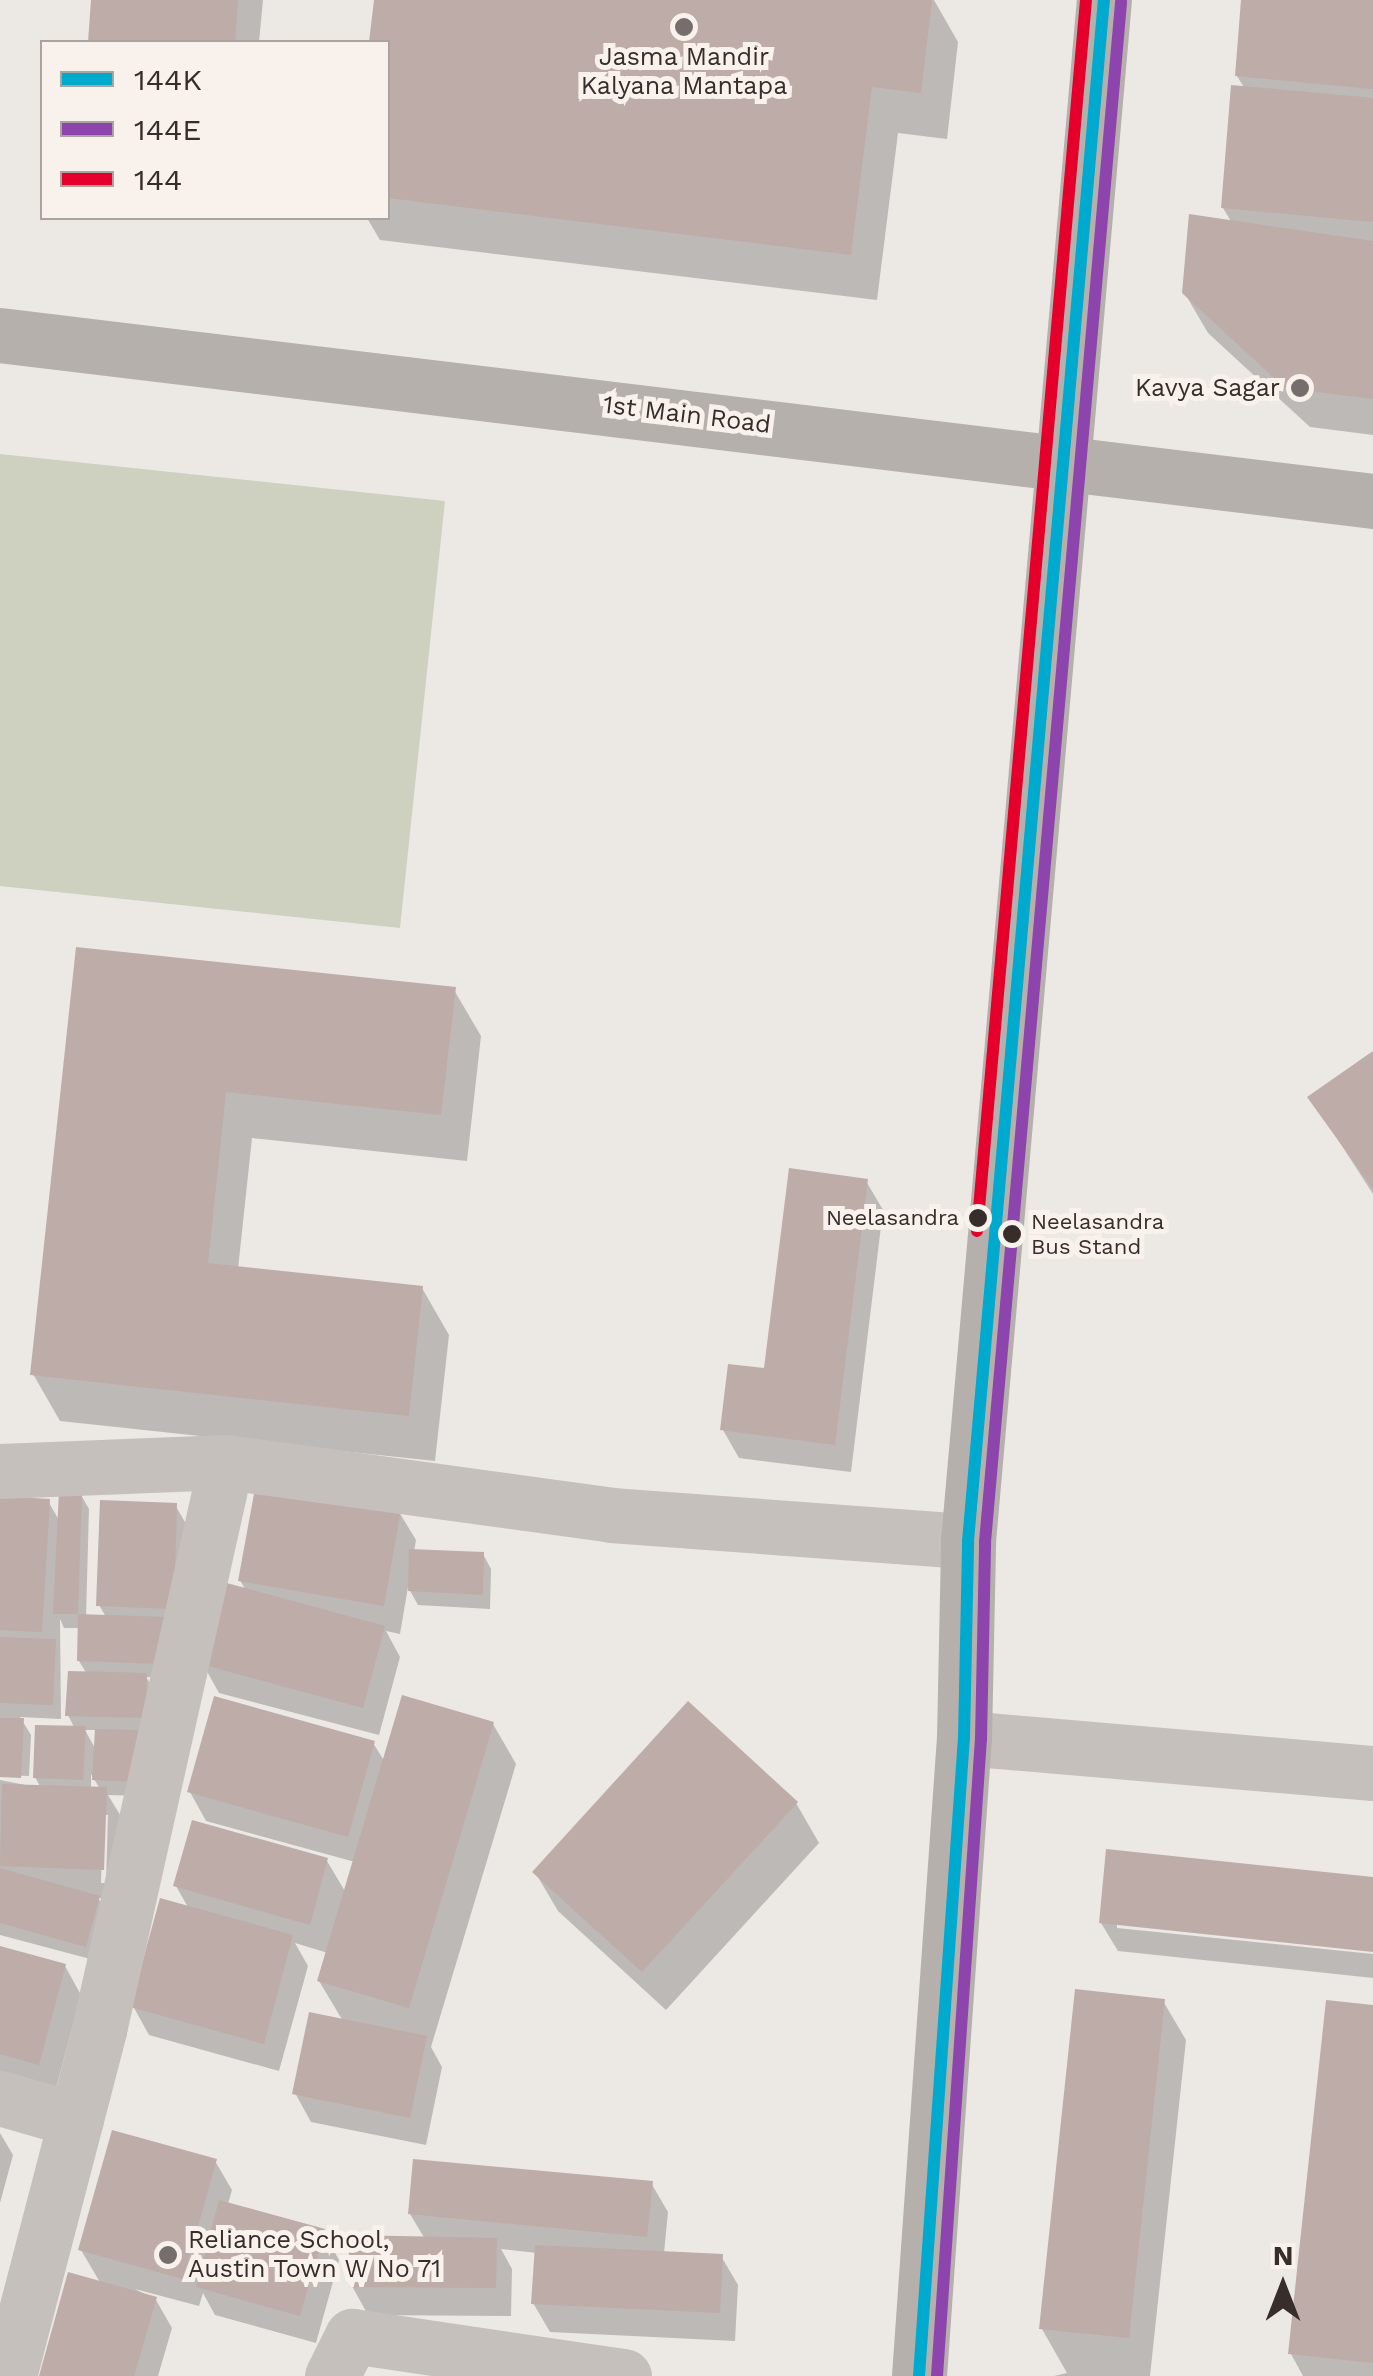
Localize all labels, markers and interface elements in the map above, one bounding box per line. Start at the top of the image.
marker: Jasma Mandir Kalyana Mantapa [673,16,695,38]
legend [40,40,390,220]
place label: Jasma Mandir Kalyana Mantapa [580,43,788,102]
text: 144K [134,62,202,97]
text: 144E [134,112,202,147]
text: 144 [134,162,182,197]
place label: Kavya Sagar [1134,373,1280,403]
marker: Kavya Sagar [1289,377,1311,399]
street label: 1st Main Road [601,390,773,440]
place label: Neelasandra [826,1205,959,1231]
marker: Neelasandra [968,1208,988,1228]
place label: Neelasandra Bus Stand [1031,1208,1164,1260]
marker: Neelasandra Bus Stand [1002,1224,1022,1244]
place label: Reliance School, Austin Town W No 71 [188,2226,444,2285]
north arrow [1233,2236,1333,2336]
text: N [1273,2239,1293,2272]
marker: Reliance School, Austin Town W No 71 [157,2244,179,2266]

